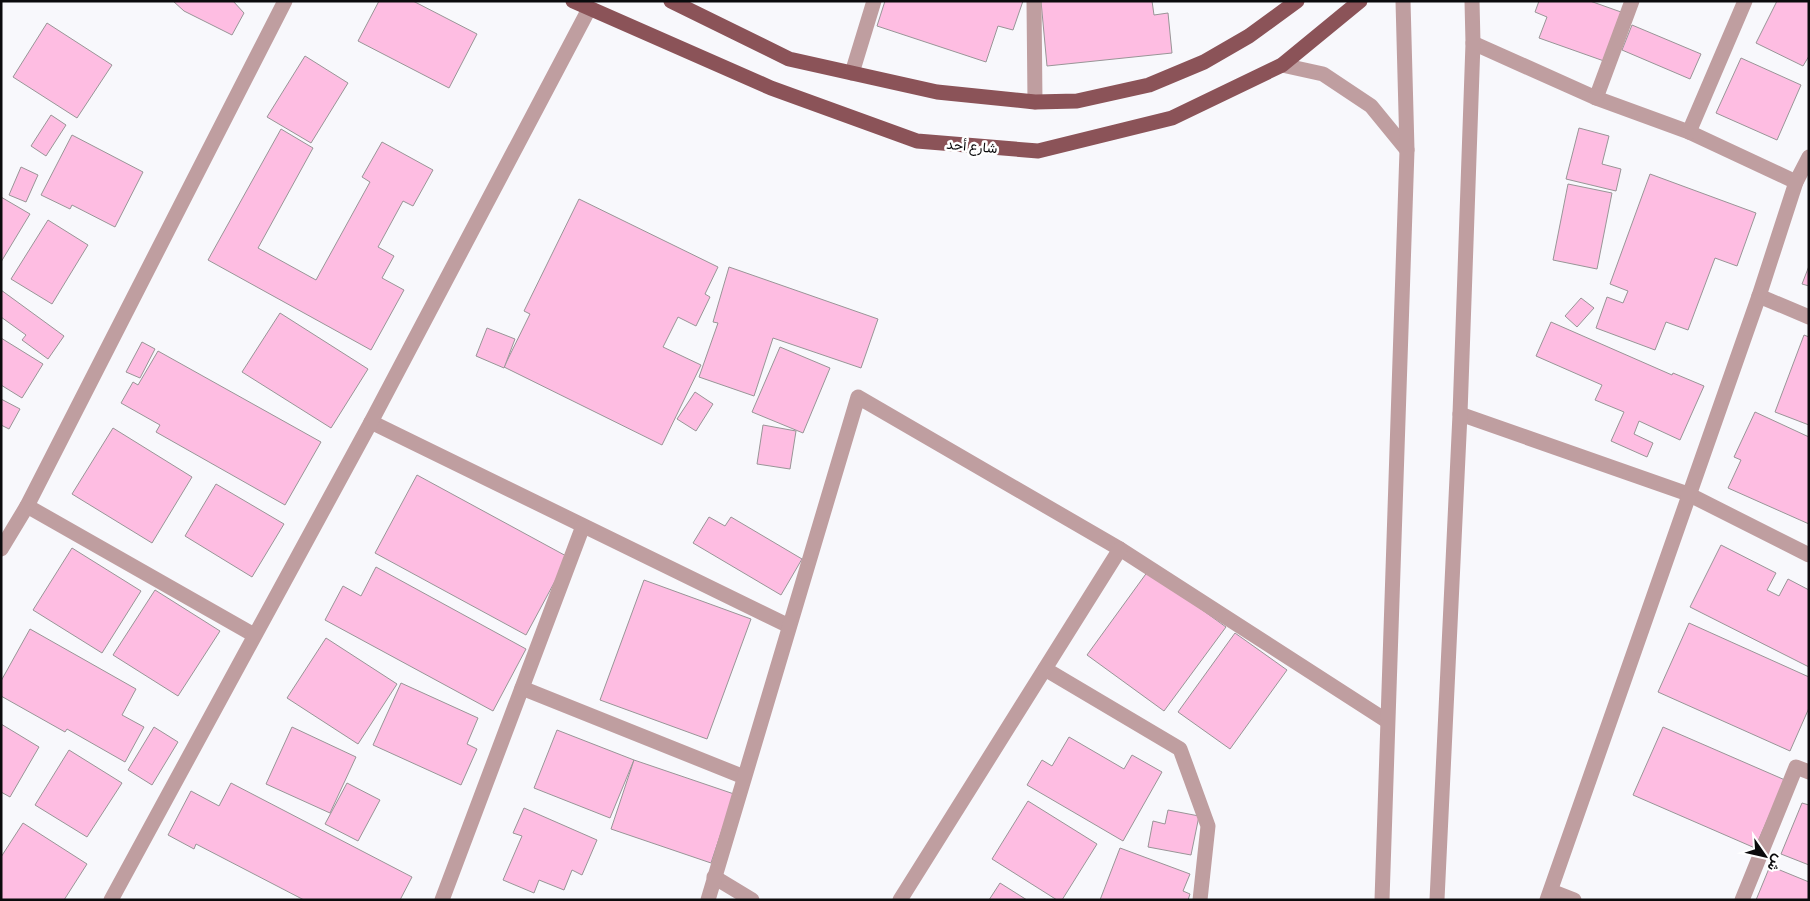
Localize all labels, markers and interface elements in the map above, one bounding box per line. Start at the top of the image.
street label: شارع أحد [946,133,998,159]
north arrow [1740,831,1790,881]
text: ش [1764,851,1790,877]

